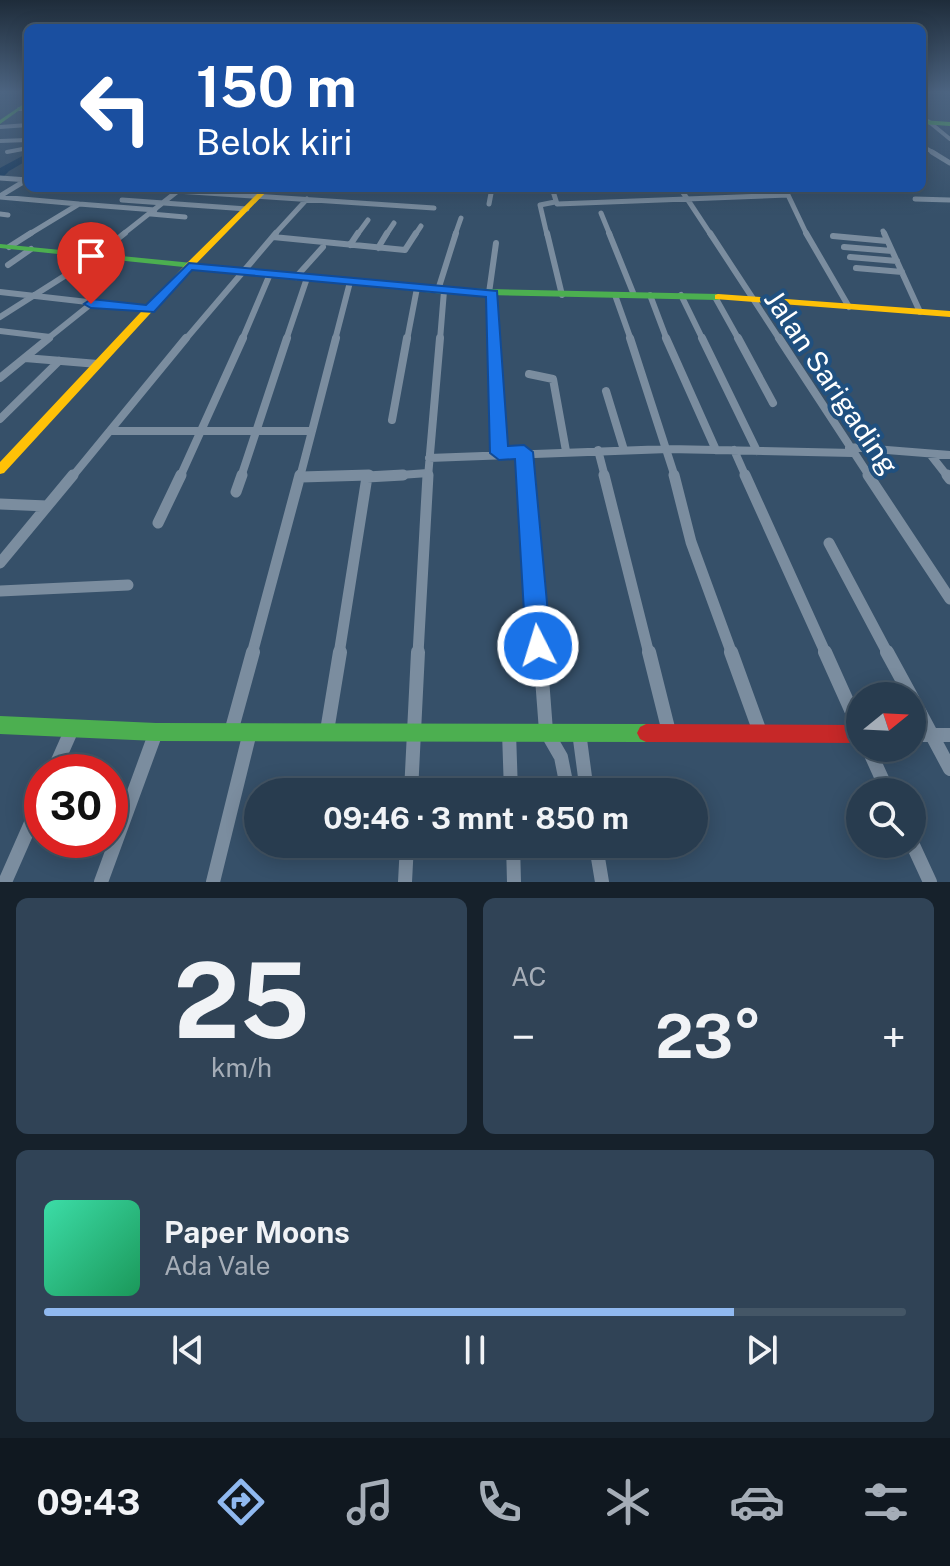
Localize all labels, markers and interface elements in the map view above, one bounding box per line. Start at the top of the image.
text: 150 m [196,54,357,120]
icon: left [64,56,168,160]
text: Belok kiri [196,121,352,163]
pin [57,222,125,304]
icon: arrive [69,234,113,278]
street label: Jalan Sarigading [758,284,906,480]
position arrow [496,604,580,688]
north arrow [846,682,926,762]
map controls [846,682,926,858]
speed limit sign: 30 [24,754,128,858]
button: search [846,778,926,858]
text: 09:46 · 3 mnt · 850 m [323,800,629,836]
text: 25 [173,939,310,1061]
text: AC [511,961,546,992]
text: 23° [655,1001,762,1072]
text: − [511,1011,535,1063]
text: + [882,1011,906,1063]
text: km/h [211,1052,272,1083]
text: Paper Moons [164,1214,350,1250]
text: Ada Vale [164,1250,270,1281]
icon: previous [166,1328,210,1372]
icon: pause [453,1328,497,1372]
icon: next [740,1328,784,1372]
icon: directions [213,1474,269,1530]
icon: music [342,1474,398,1530]
icon: phone [471,1474,527,1530]
icon: climate [600,1474,656,1530]
icon: car [729,1474,785,1530]
icon: filters [858,1474,914,1530]
text: 09:43 [36,1481,140,1523]

